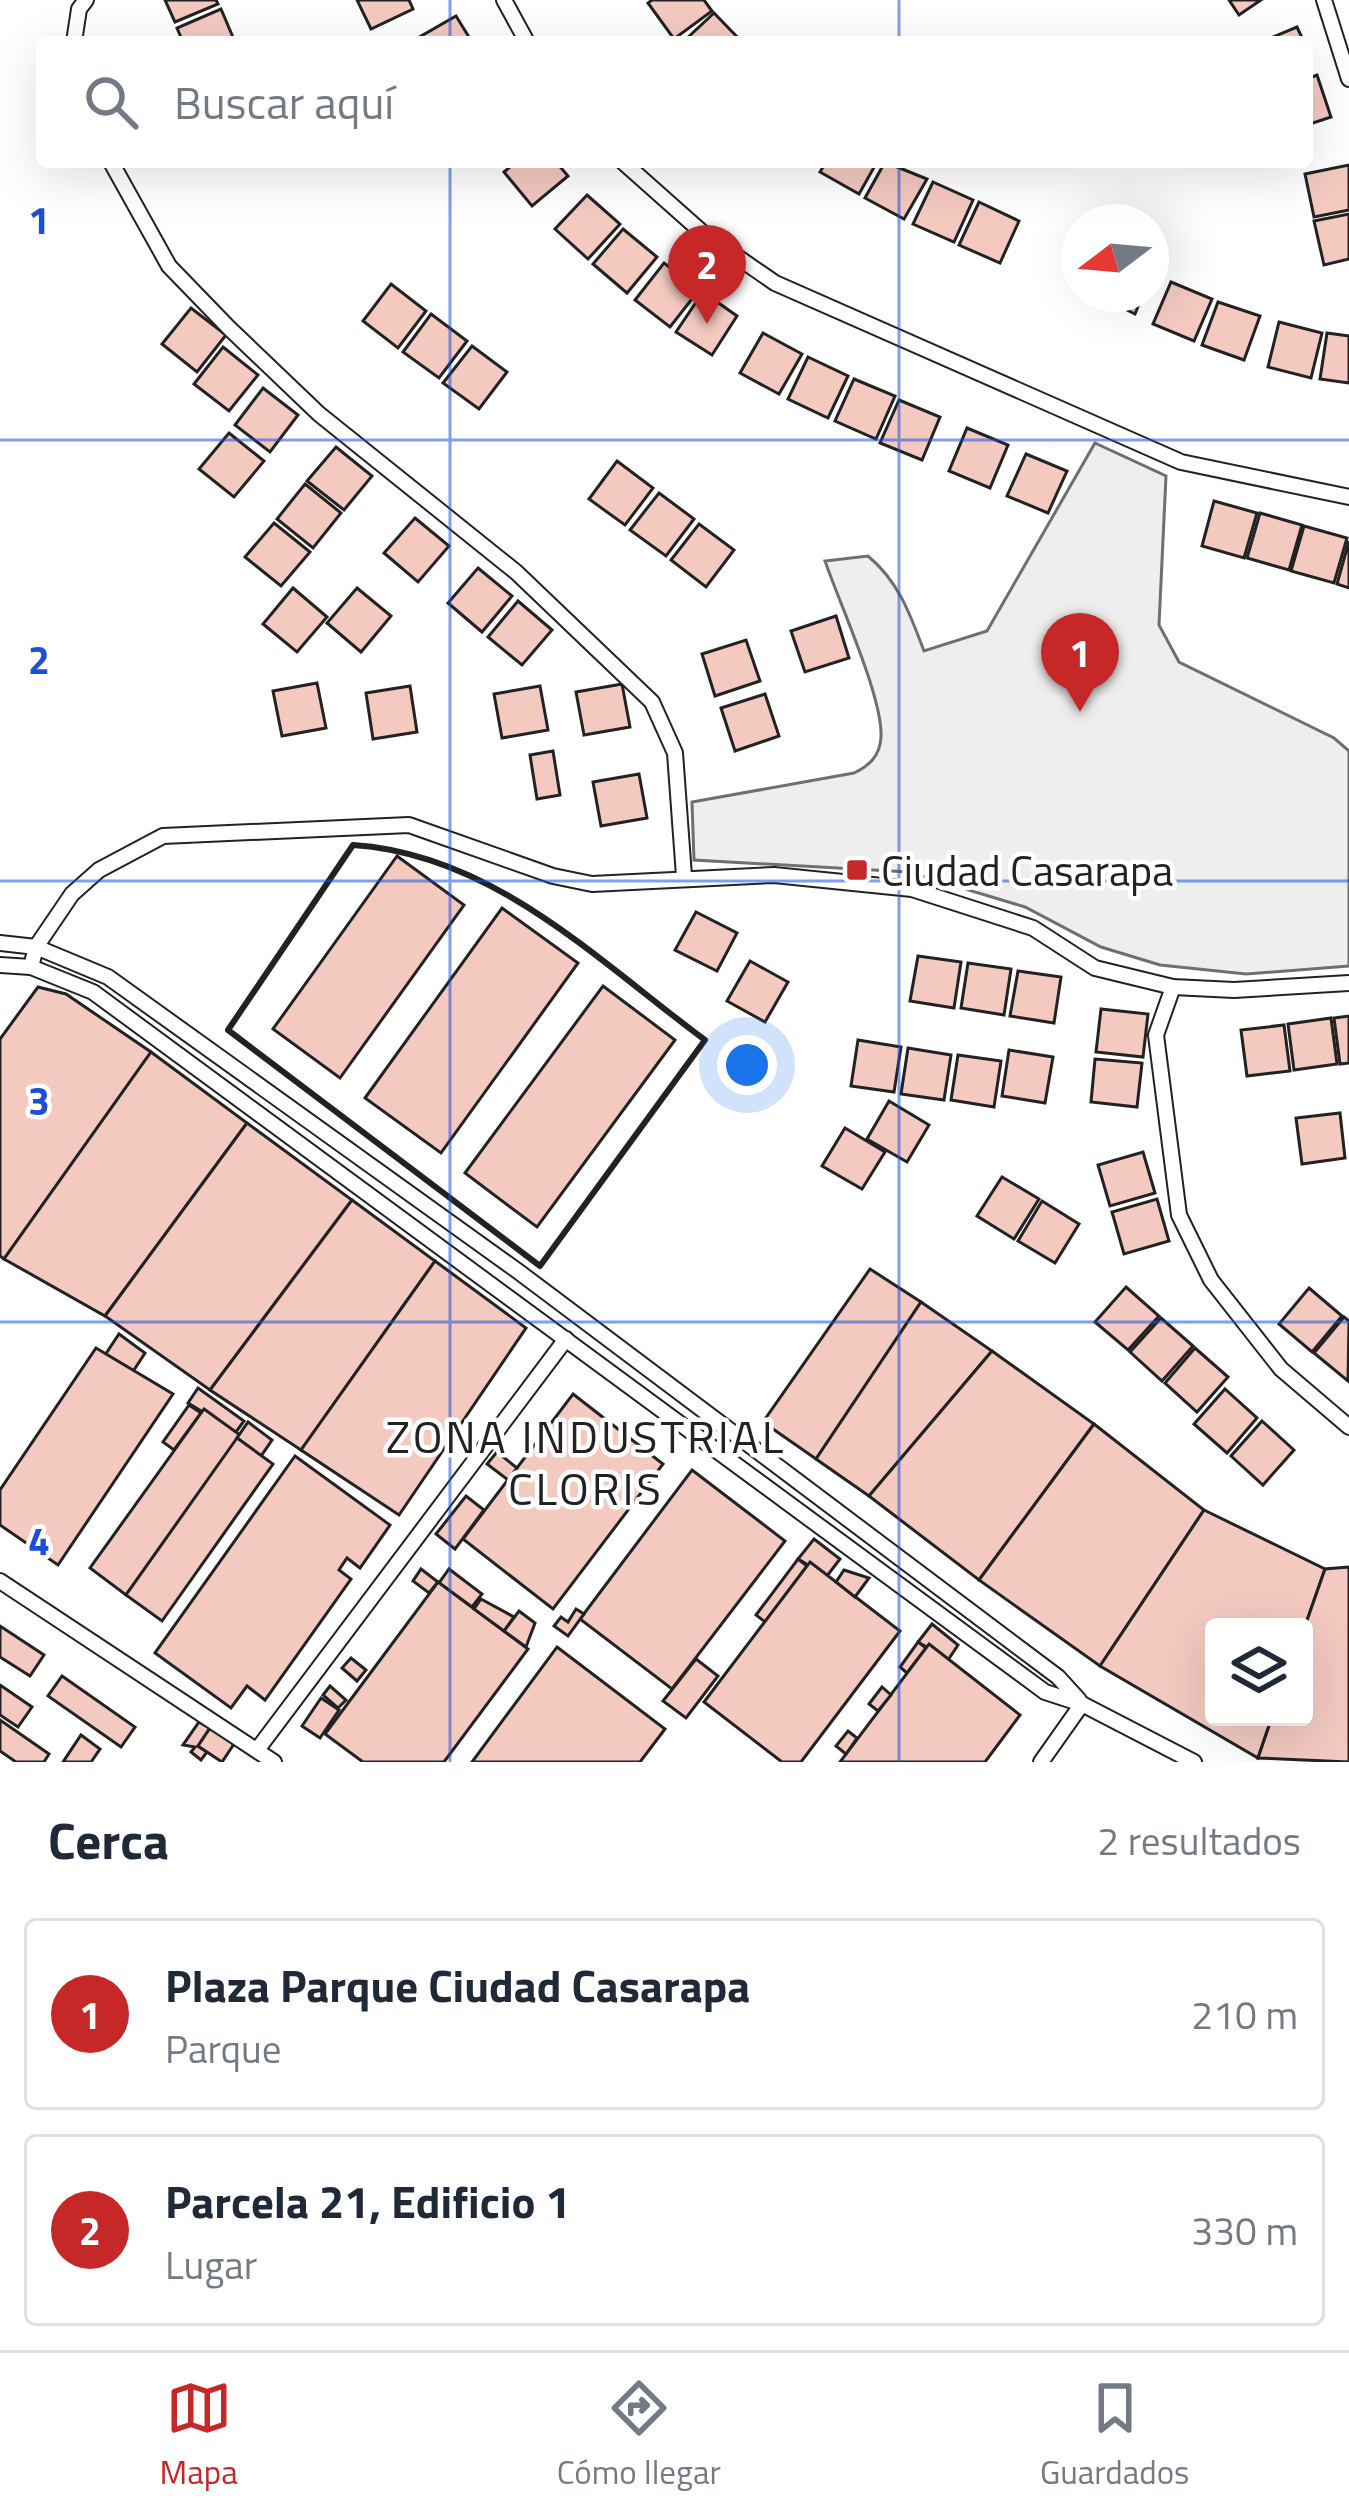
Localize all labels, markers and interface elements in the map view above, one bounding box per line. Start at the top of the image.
search box [36,36,1313,168]
text: Buscar aquí [174,68,394,136]
icon: search [78,69,144,135]
text: 1 [28,190,50,249]
north arrow [1061,204,1169,312]
pin: 2 [668,225,746,324]
pin: 1 [1041,613,1119,712]
text: 2 [28,630,50,689]
place label: Ciudad Casarapa [881,838,1173,902]
marker: Ciudad Casarapa [844,857,870,883]
your location [717,1035,777,1095]
text: 3 [28,1071,50,1130]
district label: ZONA INDUSTRIAL CLORIS [386,1402,786,1522]
text: 4 [28,1511,50,1570]
map controls [1205,1618,1313,1726]
button: layers [1205,1618,1313,1726]
text: Cerca [48,1801,169,1879]
text: 2 resultados [1097,1811,1301,1870]
text: Plaza Parque Ciudad Casarapa [165,1951,750,2019]
text: 1 [79,1985,101,2044]
text: 210 m [1191,1985,1298,2044]
text: Parque [165,2019,281,2078]
text: Parcela 21, Edificio 1 [165,2167,570,2235]
text: 2 [79,2201,101,2260]
text: 330 m [1191,2201,1298,2260]
text: Lugar [165,2235,257,2294]
tab: Mapa [160,2375,238,2497]
tab: Cómo llegar [557,2375,721,2497]
tab: Guardados [1040,2375,1189,2497]

